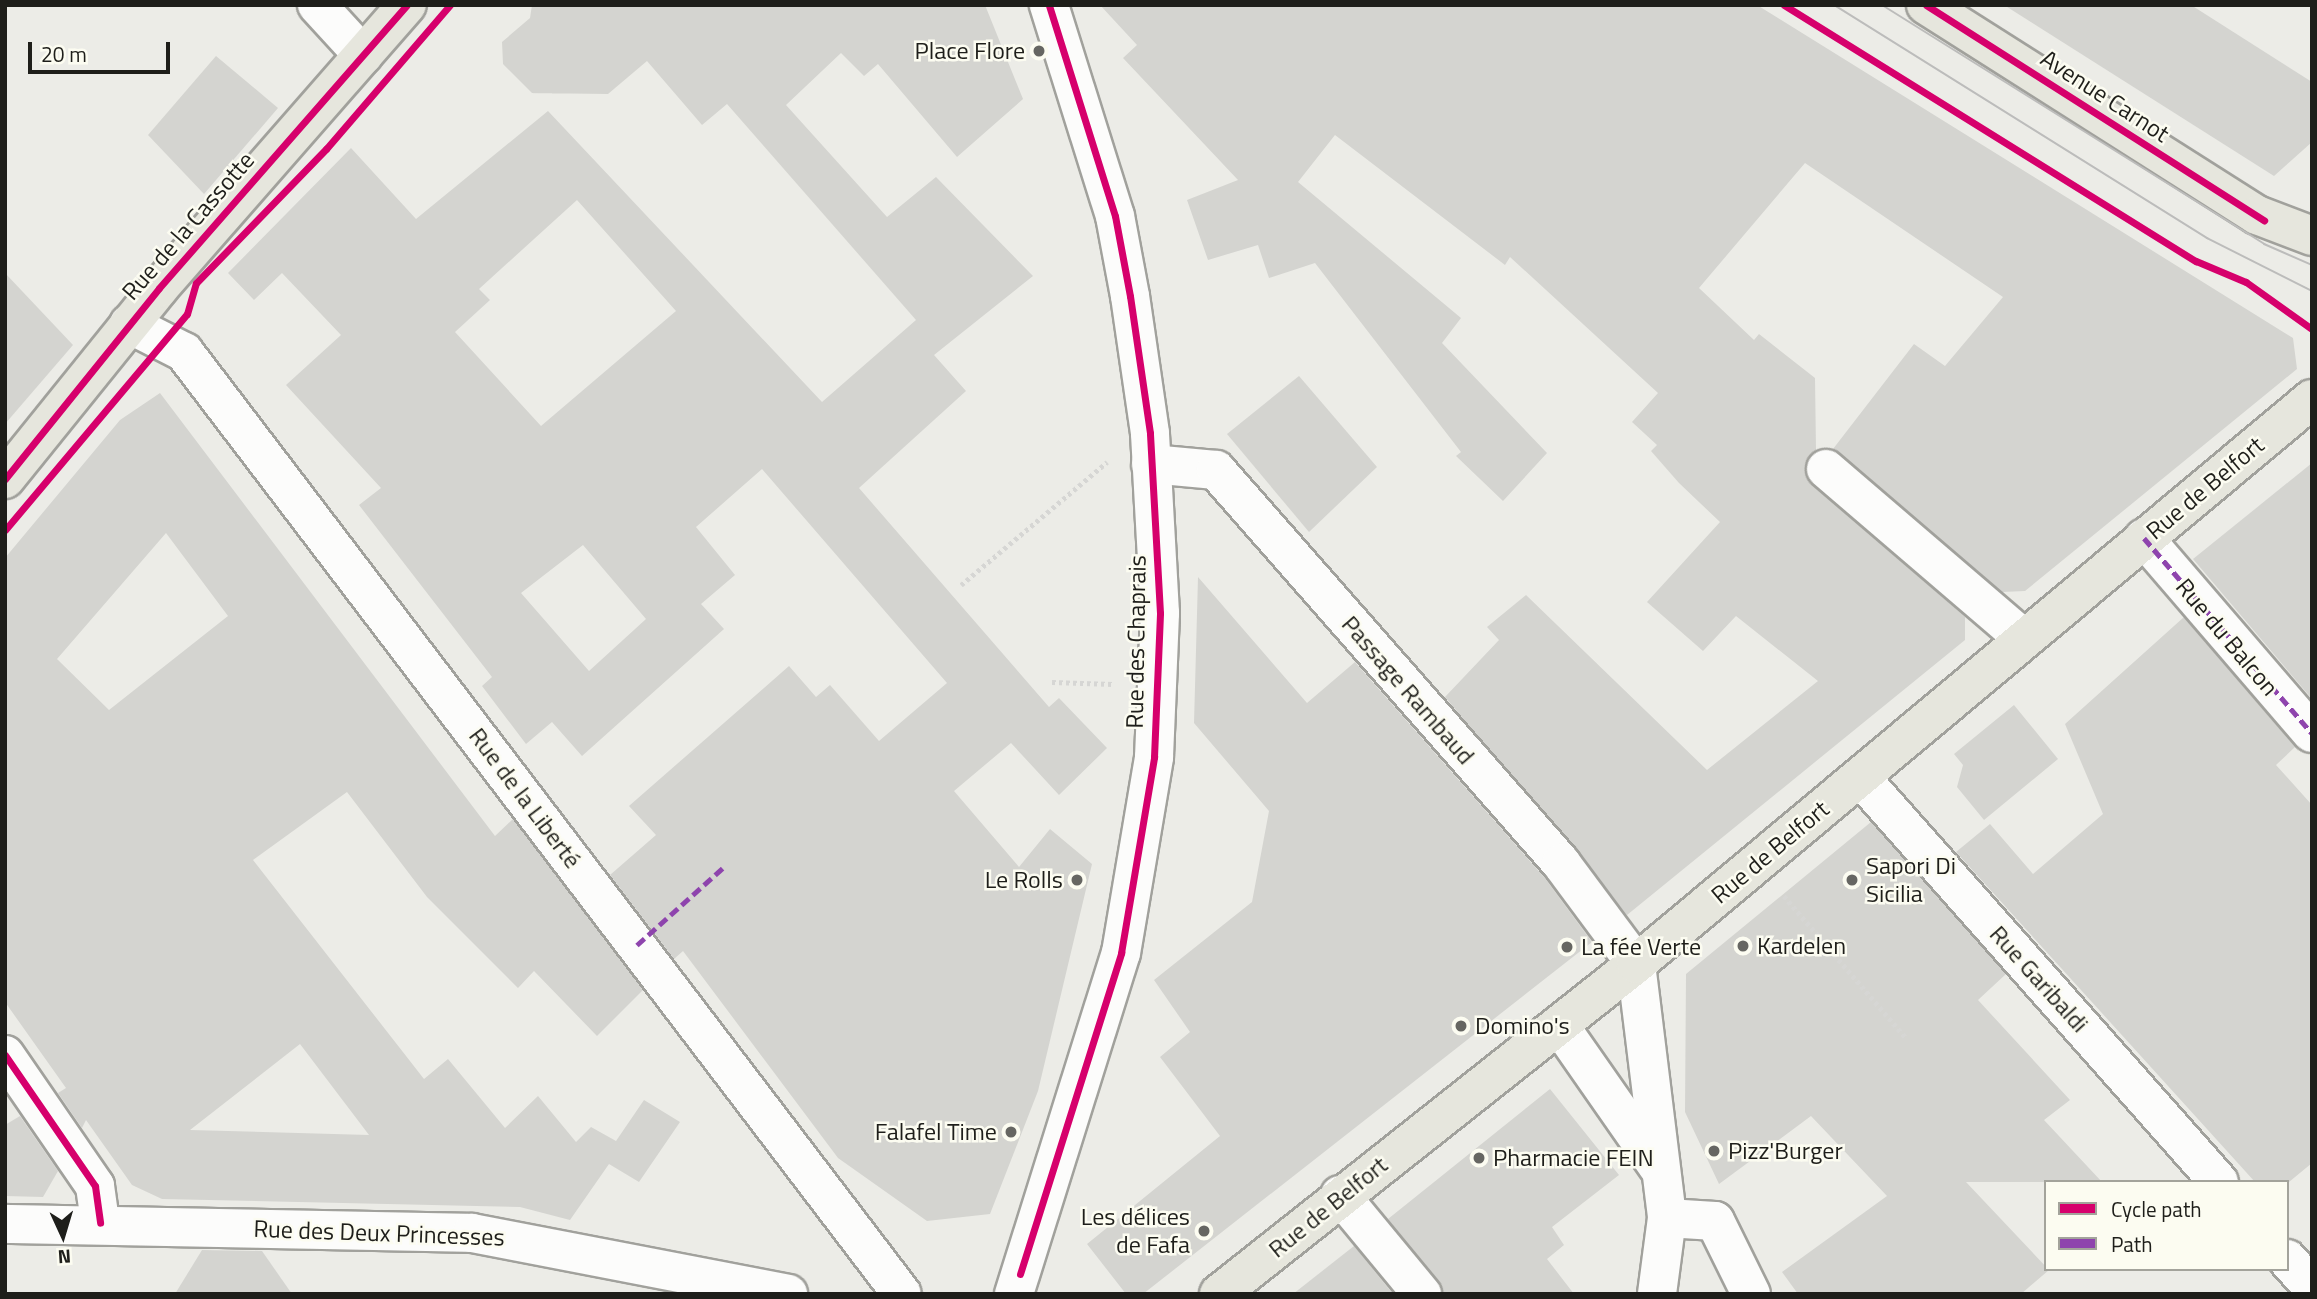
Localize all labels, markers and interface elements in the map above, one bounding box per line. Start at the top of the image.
scale bar [32,28,173,72]
place label: Place Flore [914,37,1025,65]
text: 20 m [41,38,87,70]
marker: Place Flore [1031,43,1047,59]
street label: Avenue Carnot [2035,44,2175,148]
street label: Rue de la Cassotte [116,146,260,306]
street label: Rue de Belfort [2140,431,2270,545]
street label: Rue des Chaprais [1120,555,1152,729]
street label: Rue du Balcon [2170,573,2284,701]
street label: Passage Rambaud [1336,610,1480,770]
street label: Rue de la Liberté [463,722,587,874]
street label: Rue de Belfort [1705,795,1835,909]
place label: Sapori Di Sicilia [1866,852,1956,908]
place label: Le Rolls [985,866,1063,894]
marker: Le Rolls [1069,872,1085,888]
marker: Sapori Di Sicilia [1844,872,1860,888]
street label: Rue Garibaldi [1984,920,2094,1038]
place label: Kardelen [1757,932,1846,960]
place label: La fée Verte [1581,933,1701,961]
marker: Kardelen [1735,938,1751,954]
marker: La fée Verte [1559,939,1575,955]
place label: Domino's [1475,1012,1570,1040]
marker: Domino's [1453,1018,1469,1034]
place label: Falafel Time [875,1118,997,1146]
marker: Falafel Time [1003,1124,1019,1140]
place label: Pizz'Burger [1728,1137,1843,1165]
marker: Pizz'Burger [1706,1143,1722,1159]
place label: Pharmacie FEIN [1493,1144,1654,1172]
street label: Rue de Belfort [1263,1150,1393,1264]
marker: Pharmacie FEIN [1471,1150,1487,1166]
legend [2044,1180,2289,1271]
text: Cycle path [2111,1193,2202,1225]
north arrow [28,1201,98,1271]
place label: Les délices de Fafa [1081,1203,1190,1259]
street label: Rue des Deux Princesses [253,1214,505,1252]
marker: Les délices de Fafa [1196,1223,1212,1239]
text: Path [2111,1228,2153,1260]
text: N [57,1243,72,1272]

